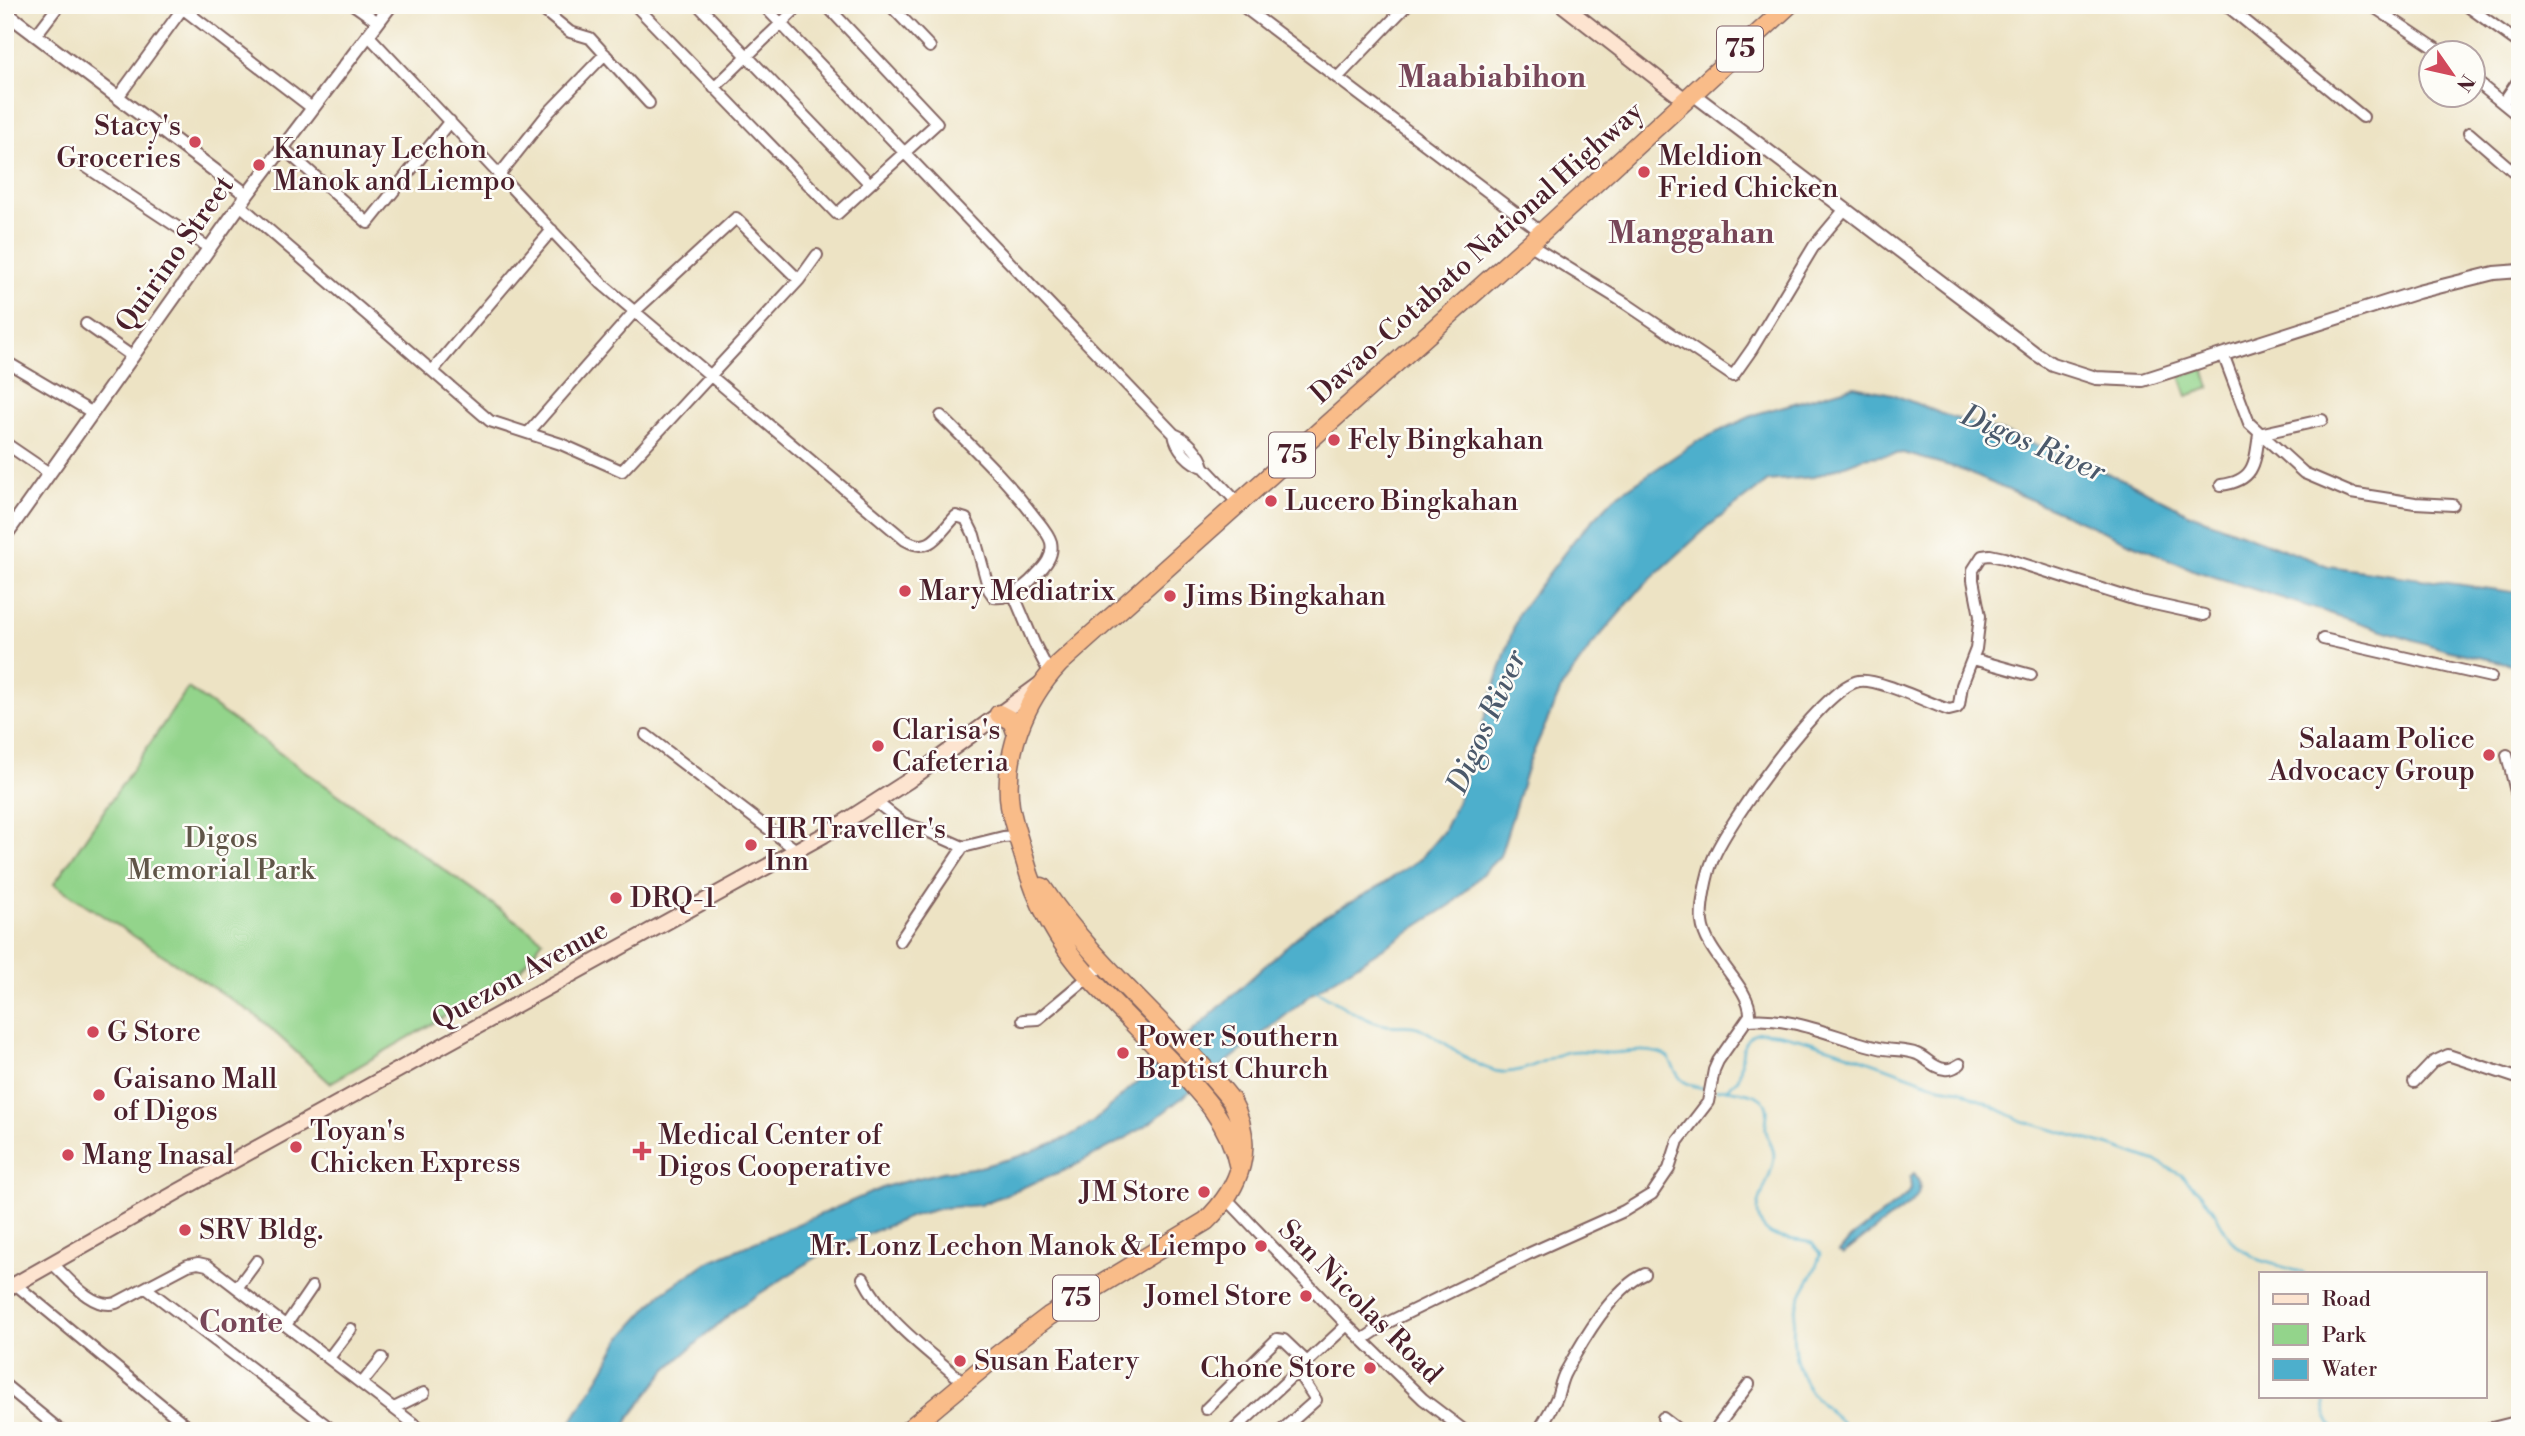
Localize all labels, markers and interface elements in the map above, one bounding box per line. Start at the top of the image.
road number: 75 [1717,26,1763,72]
north arrow [2416,38,2486,108]
district label: Maabiabihon [1398,59,1587,97]
text: N [2451,70,2479,96]
street label: Davao-Cotabato National Highway [1303,94,1651,412]
place label: Stacy's Groceries [56,109,181,176]
place label: Kanunay Lechon Manok and Liempo [273,132,516,199]
marker: Stacy's Groceries [187,134,203,150]
place label: Meldion Fried Chicken [1658,139,1839,206]
marker: Kanunay Lechon Manok and Liempo [251,157,267,173]
marker: Meldion Fried Chicken [1636,164,1652,180]
street label: Quirino Street [108,169,242,339]
district label: Manggahan [1608,215,1775,253]
water label: Digos River [1954,396,2112,492]
place label: Fely Bingkahan [1348,423,1544,458]
road number: 75 [1269,432,1315,477]
marker: Fely Bingkahan [1326,432,1342,448]
place label: Lucero Bingkahan [1285,484,1519,519]
marker: Lucero Bingkahan [1263,493,1279,509]
place label: Mary Mediatrix [919,574,1115,609]
place label: Jims Bingkahan [1183,579,1386,614]
marker: Mary Mediatrix [897,583,913,599]
marker: Jims Bingkahan [1162,588,1178,604]
water label: Digos River [1438,643,1536,801]
place label: Clarisa's Cafeteria [892,713,1010,780]
place label: Salaam Police Advocacy Group [2268,722,2475,789]
marker: Clarisa's Cafeteria [870,738,886,754]
marker: Salaam Police Advocacy Group [2481,747,2497,763]
place label: HR Traveller's Inn [765,812,946,879]
park label: Digos Memorial Park [127,821,316,888]
marker: HR Traveller's Inn [743,837,759,853]
place label: DRQ-1 [630,881,716,916]
marker: DRQ-1 [608,890,624,906]
street label: Quezon Avenue [426,912,614,1038]
place label: G Store [107,1015,201,1050]
place label: Power Southern Baptist Church [1136,1020,1339,1087]
marker: G Store [85,1024,101,1040]
marker: Power Southern Baptist Church [1115,1045,1131,1061]
place label: Gaisano Mall of Digos [113,1062,277,1129]
marker: Gaisano Mall of Digos [91,1087,107,1103]
place label: Toyan's Chicken Express [310,1114,521,1181]
place label: Medical Center of Digos Cooperative [658,1118,891,1185]
place label: Mang Inasal [82,1138,234,1173]
marker: Toyan's Chicken Express [288,1139,304,1155]
marker: Medical Center of Digos Cooperative [632,1141,652,1161]
marker: Mang Inasal [60,1147,76,1163]
place label: JM Store [1078,1175,1190,1210]
marker: JM Store [1196,1184,1212,1200]
place label: SRV Bldg. [199,1213,323,1248]
street label: San Nicolas Road [1271,1213,1450,1392]
marker: SRV Bldg. [177,1222,193,1238]
place label: Mr. Lonz Lechon Manok & Liempo [809,1229,1247,1264]
marker: Mr. Lonz Lechon Manok & Liempo [1253,1238,1269,1254]
legend [2259,1272,2486,1398]
road number: 75 [1053,1275,1099,1320]
place label: Jomel Store [1143,1279,1292,1314]
text: Road [2322,1287,2371,1313]
marker: Jomel Store [1298,1288,1314,1304]
district label: Conte [199,1304,283,1342]
text: Park [2322,1323,2367,1349]
place label: Susan Eatery [974,1344,1139,1379]
place label: Chone Store [1200,1351,1356,1386]
marker: Susan Eatery [952,1353,968,1369]
text: Water [2321,1357,2377,1383]
marker: Chone Store [1362,1360,1378,1376]

